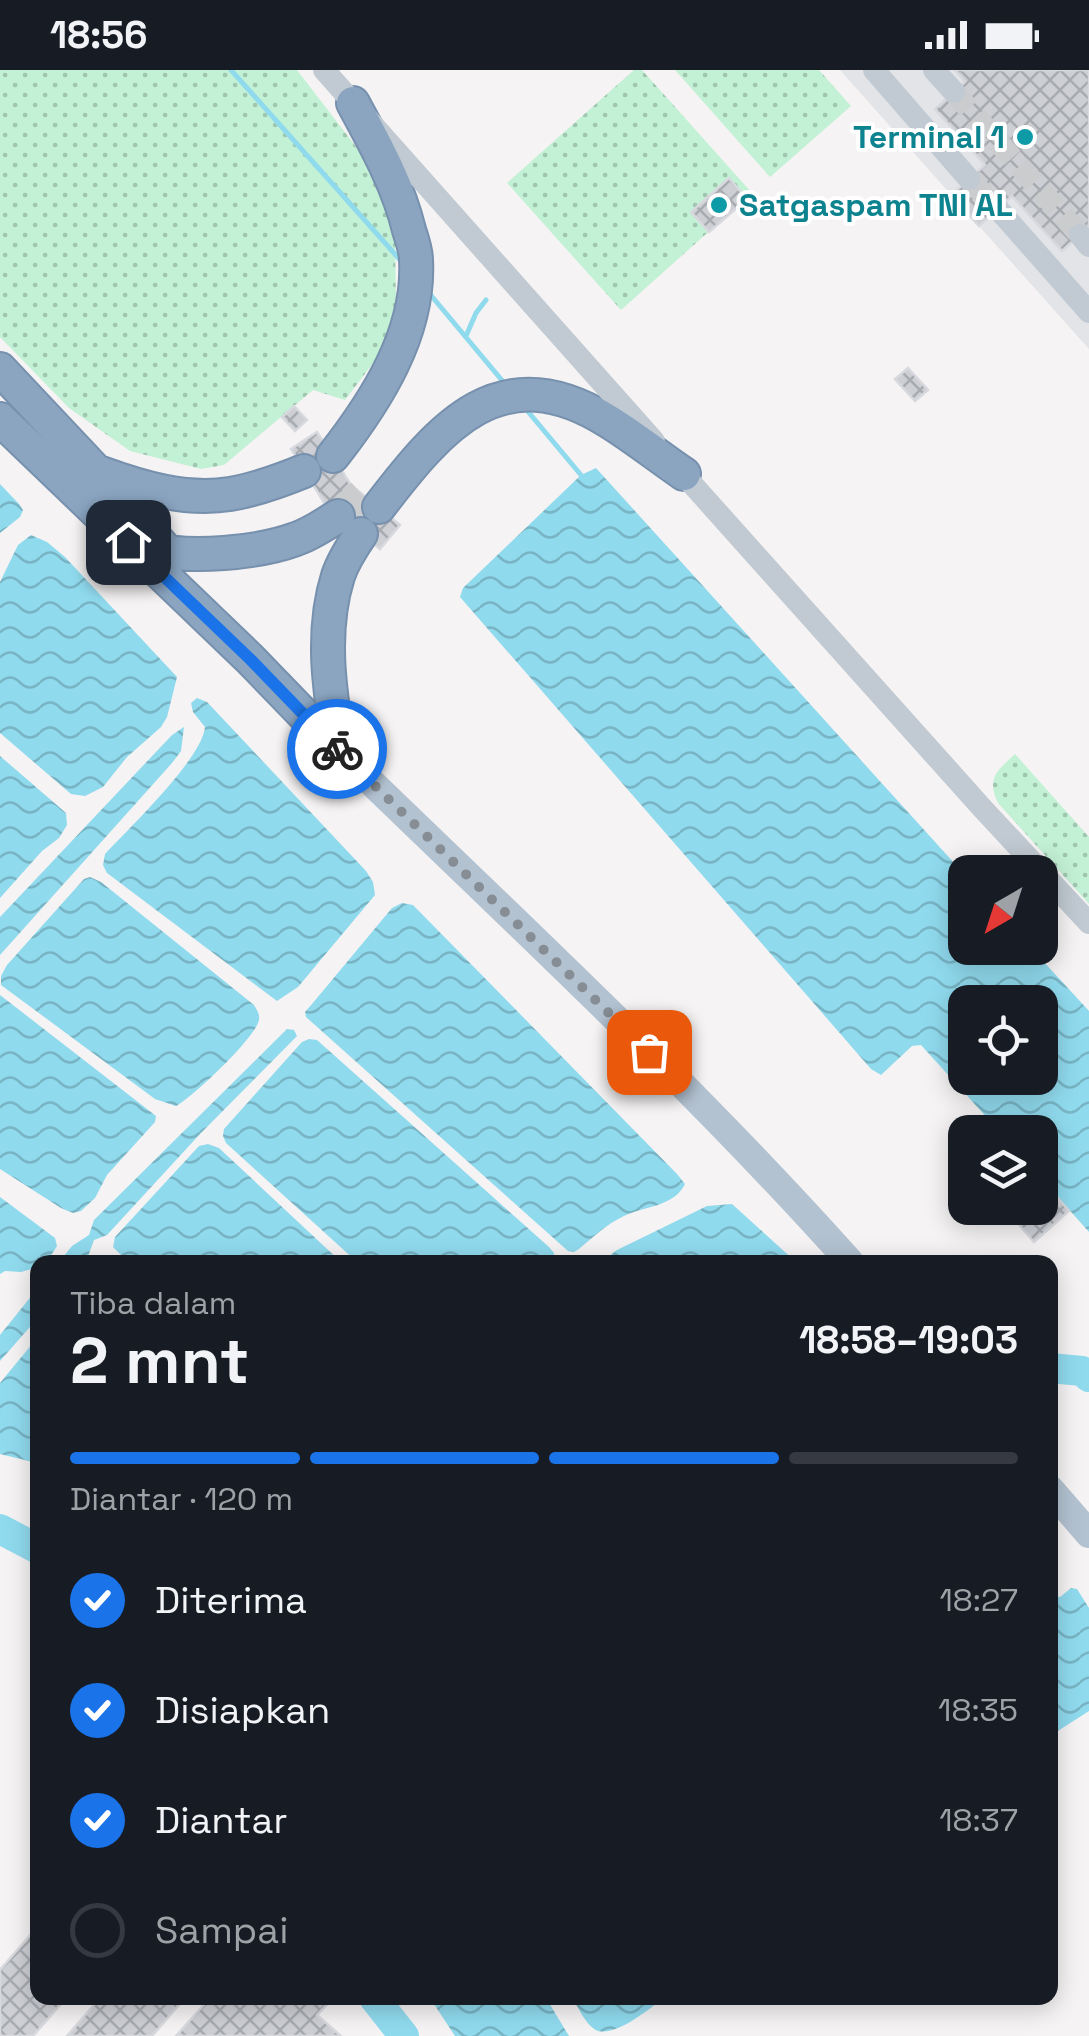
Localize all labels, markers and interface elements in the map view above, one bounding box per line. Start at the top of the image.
text: 18:56 [50,11,148,59]
place label: Terminal 1 [853,117,1005,157]
marker: Terminal 1 [1014,126,1036,148]
place label: Satgaspam TNI AL [739,185,1013,225]
marker: Satgaspam TNI AL [708,194,730,216]
pin [86,500,171,585]
icon: home [101,515,156,570]
courier [287,699,387,799]
icon: bike [310,722,365,777]
north arrow [948,855,1058,965]
map controls [948,855,1058,1225]
button: locate [948,985,1058,1095]
pin [607,1010,692,1095]
icon: bag [622,1025,677,1080]
button: layers [948,1115,1058,1225]
text: Tiba dalam [70,1283,236,1323]
text: 18:58–19:03 [799,1316,1018,1364]
text: 2 mnt [70,1319,249,1402]
text: Diantar · 120 m [70,1479,293,1519]
icon: check [70,1573,125,1628]
text: Diterima [155,1576,307,1624]
text: 18:27 [939,1580,1018,1620]
icon: check [70,1683,125,1738]
text: Disiapkan [155,1686,330,1734]
text: 18:35 [938,1690,1018,1730]
icon: check [70,1793,125,1848]
text: Diantar [155,1796,288,1844]
text: 18:37 [939,1800,1018,1840]
text: Sampai [155,1906,288,1954]

